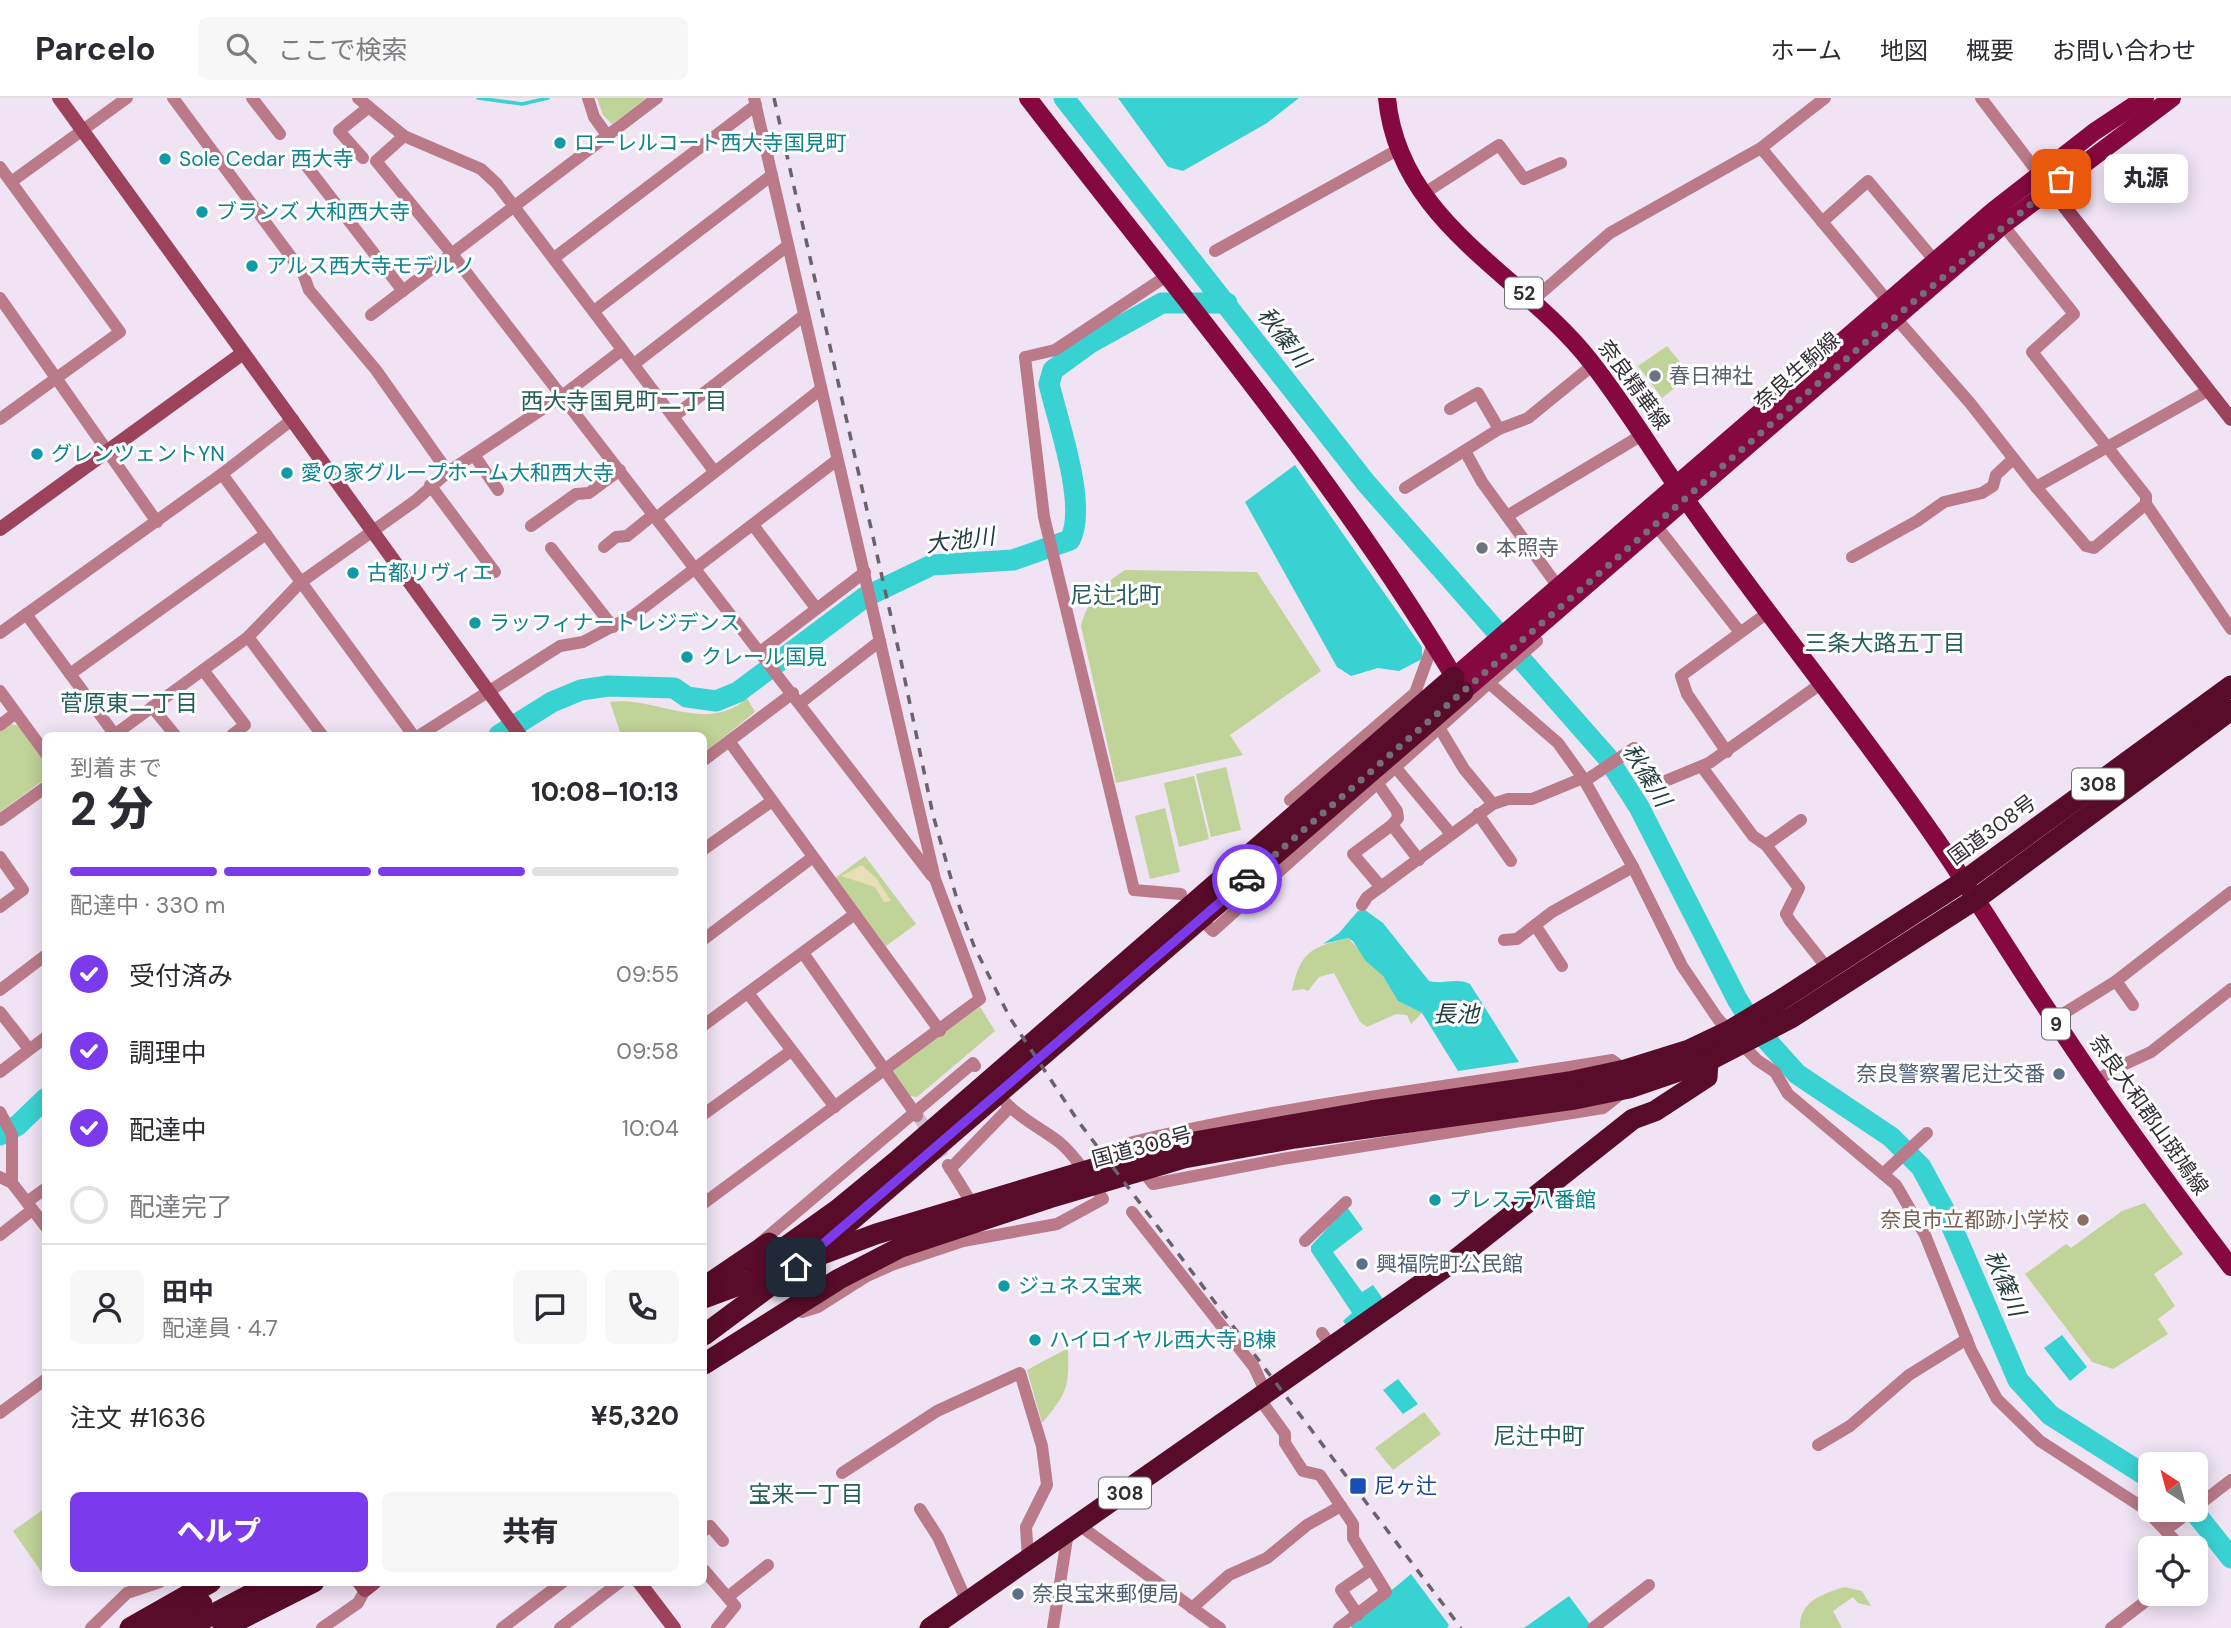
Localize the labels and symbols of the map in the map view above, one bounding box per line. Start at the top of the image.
place label: ローレルコート西大寺国見町 [574,129,847,157]
marker: ローレルコート西大寺国見町 [552,135,568,151]
place label: Sole Cedar 西大寺 [179,145,354,173]
pin [2031,149,2091,209]
marker: Sole Cedar 西大寺 [157,151,173,167]
callout: 丸源 [2103,154,2187,204]
place label: ブランズ 大和西大寺 [216,198,410,226]
marker: ブランズ 大和西大寺 [194,204,210,220]
place label: アルス西大寺モデルノ [266,252,476,280]
marker: アルス西大寺モデルノ [244,258,260,274]
road number: 52 [1505,278,1543,308]
water label: 秋篠川 [1251,301,1319,376]
street label: 奈良生駒線 [1748,326,1846,416]
street label: 奈良精華線 [1592,334,1676,436]
place label: 春日神社 [1669,362,1753,390]
marker: 春日神社 [1647,368,1663,384]
district label: 西大寺国見町二丁目 [521,386,728,416]
place label: グレンツェントYN [51,440,225,468]
marker: グレンツェントYN [29,446,45,462]
place label: 愛の家グループホーム大和西大寺 [301,459,614,487]
marker: 愛の家グループホーム大和西大寺 [279,465,295,481]
water label: 大池川 [924,521,999,559]
place label: 本照寺 [1496,534,1559,562]
marker: 本照寺 [1474,540,1490,556]
place label: 古都リヴィエ [367,559,493,587]
marker: 古都リヴィエ [345,565,361,581]
district label: 尼辻北町 [1070,580,1162,610]
place label: ラッフィナートレジデンス [489,609,740,637]
marker: ラッフィナートレジデンス [467,615,483,631]
district label: 三条大路五丁目 [1805,628,1966,658]
place label: クレール国見 [701,643,827,671]
marker: クレール国見 [679,649,695,665]
district label: 菅原東二丁目 [60,688,198,718]
water label: 秋篠川 [1616,738,1680,815]
road number: 308 [2072,768,2124,800]
street label: 国道308号 [1942,789,2042,871]
courier [1212,844,1282,914]
water label: 長池 [1433,999,1481,1029]
road number: 9 [2042,1008,2070,1040]
street label: 奈良大和郡山斑鳩線 [2083,1030,2215,1200]
place label: 奈良警察署尼辻交番 [1856,1060,2045,1088]
marker: 奈良警察署尼辻交番 [2051,1066,2067,1082]
street label: 国道308号 [1089,1120,1195,1174]
place label: プレステ八番館 [1449,1186,1596,1214]
marker: プレステ八番館 [1427,1192,1443,1208]
place label: 奈良市立都跡小学校 [1880,1206,2069,1234]
marker: 奈良市立都跡小学校 [2075,1212,2091,1228]
pin [766,1237,826,1297]
water label: 秋篠川 [1978,1245,2033,1323]
place label: 興福院町公民館 [1376,1250,1523,1278]
marker: 興福院町公民館 [1354,1256,1370,1272]
place label: ジュネス宝来 [1018,1272,1143,1300]
marker: ジュネス宝来 [996,1278,1012,1294]
place label: ハイロイヤル西大寺 B棟 [1049,1326,1276,1354]
marker: ハイロイヤル西大寺 B棟 [1027,1332,1043,1348]
district label: 尼辻中町 [1493,1421,1585,1451]
north arrow [2138,1452,2208,1522]
place label: 尼ヶ辻 [1374,1472,1437,1500]
marker: 尼ヶ辻 [1348,1476,1368,1496]
road number: 308 [1099,1478,1151,1508]
district label: 宝来一丁目 [749,1479,864,1509]
place label: 奈良宝来郵便局 [1032,1580,1179,1608]
marker: 奈良宝来郵便局 [1010,1586,1026,1602]

